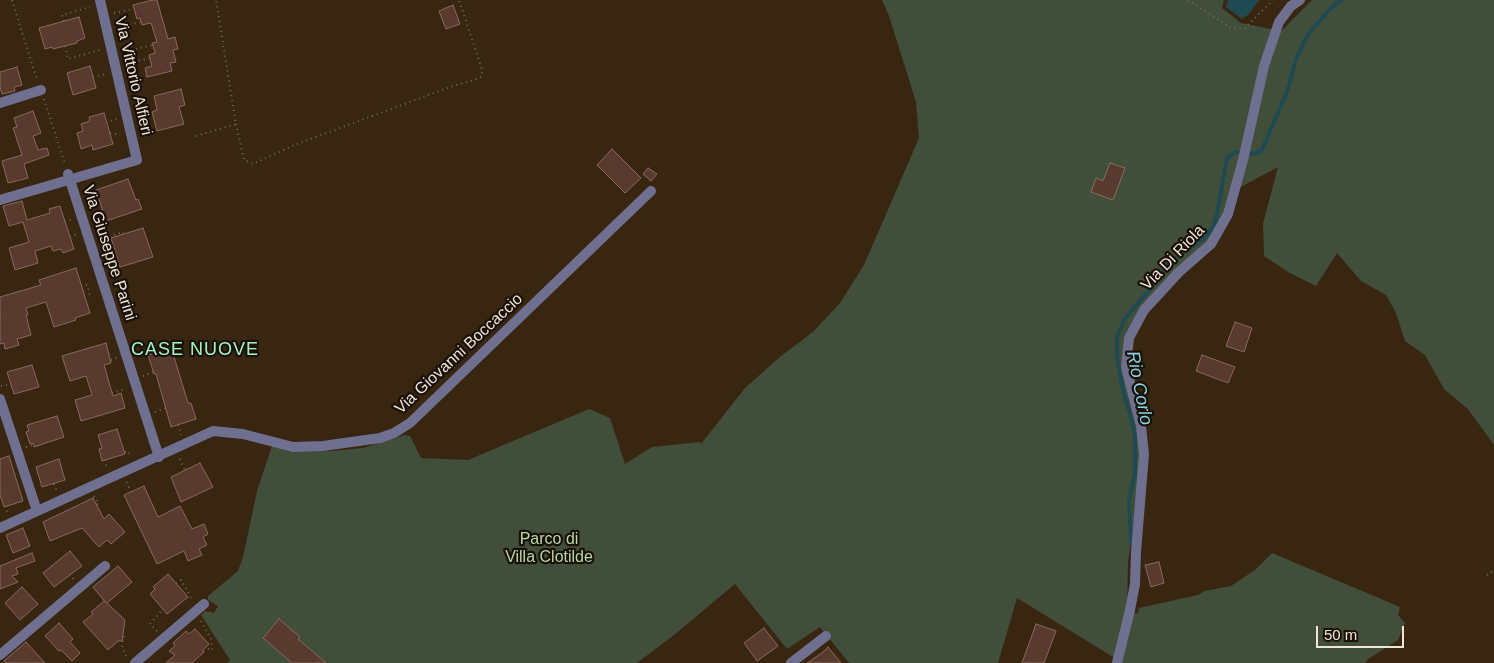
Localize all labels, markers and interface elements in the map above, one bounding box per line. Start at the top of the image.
street label: Via Vittorio Alfieri [110,15,156,137]
street label: Via Giuseppe Parini [78,183,140,323]
street label: Via Di Riola [1137,221,1209,295]
street label: Via Giovanni Boccaccio [391,290,527,418]
district label: CASE NUOVE [130,339,260,361]
water label: Rio Corlo [1121,349,1157,427]
park label: Parco di Villa Clotilde [505,530,593,568]
scale bar [1319,616,1406,648]
text: 50 m [1324,626,1357,643]

